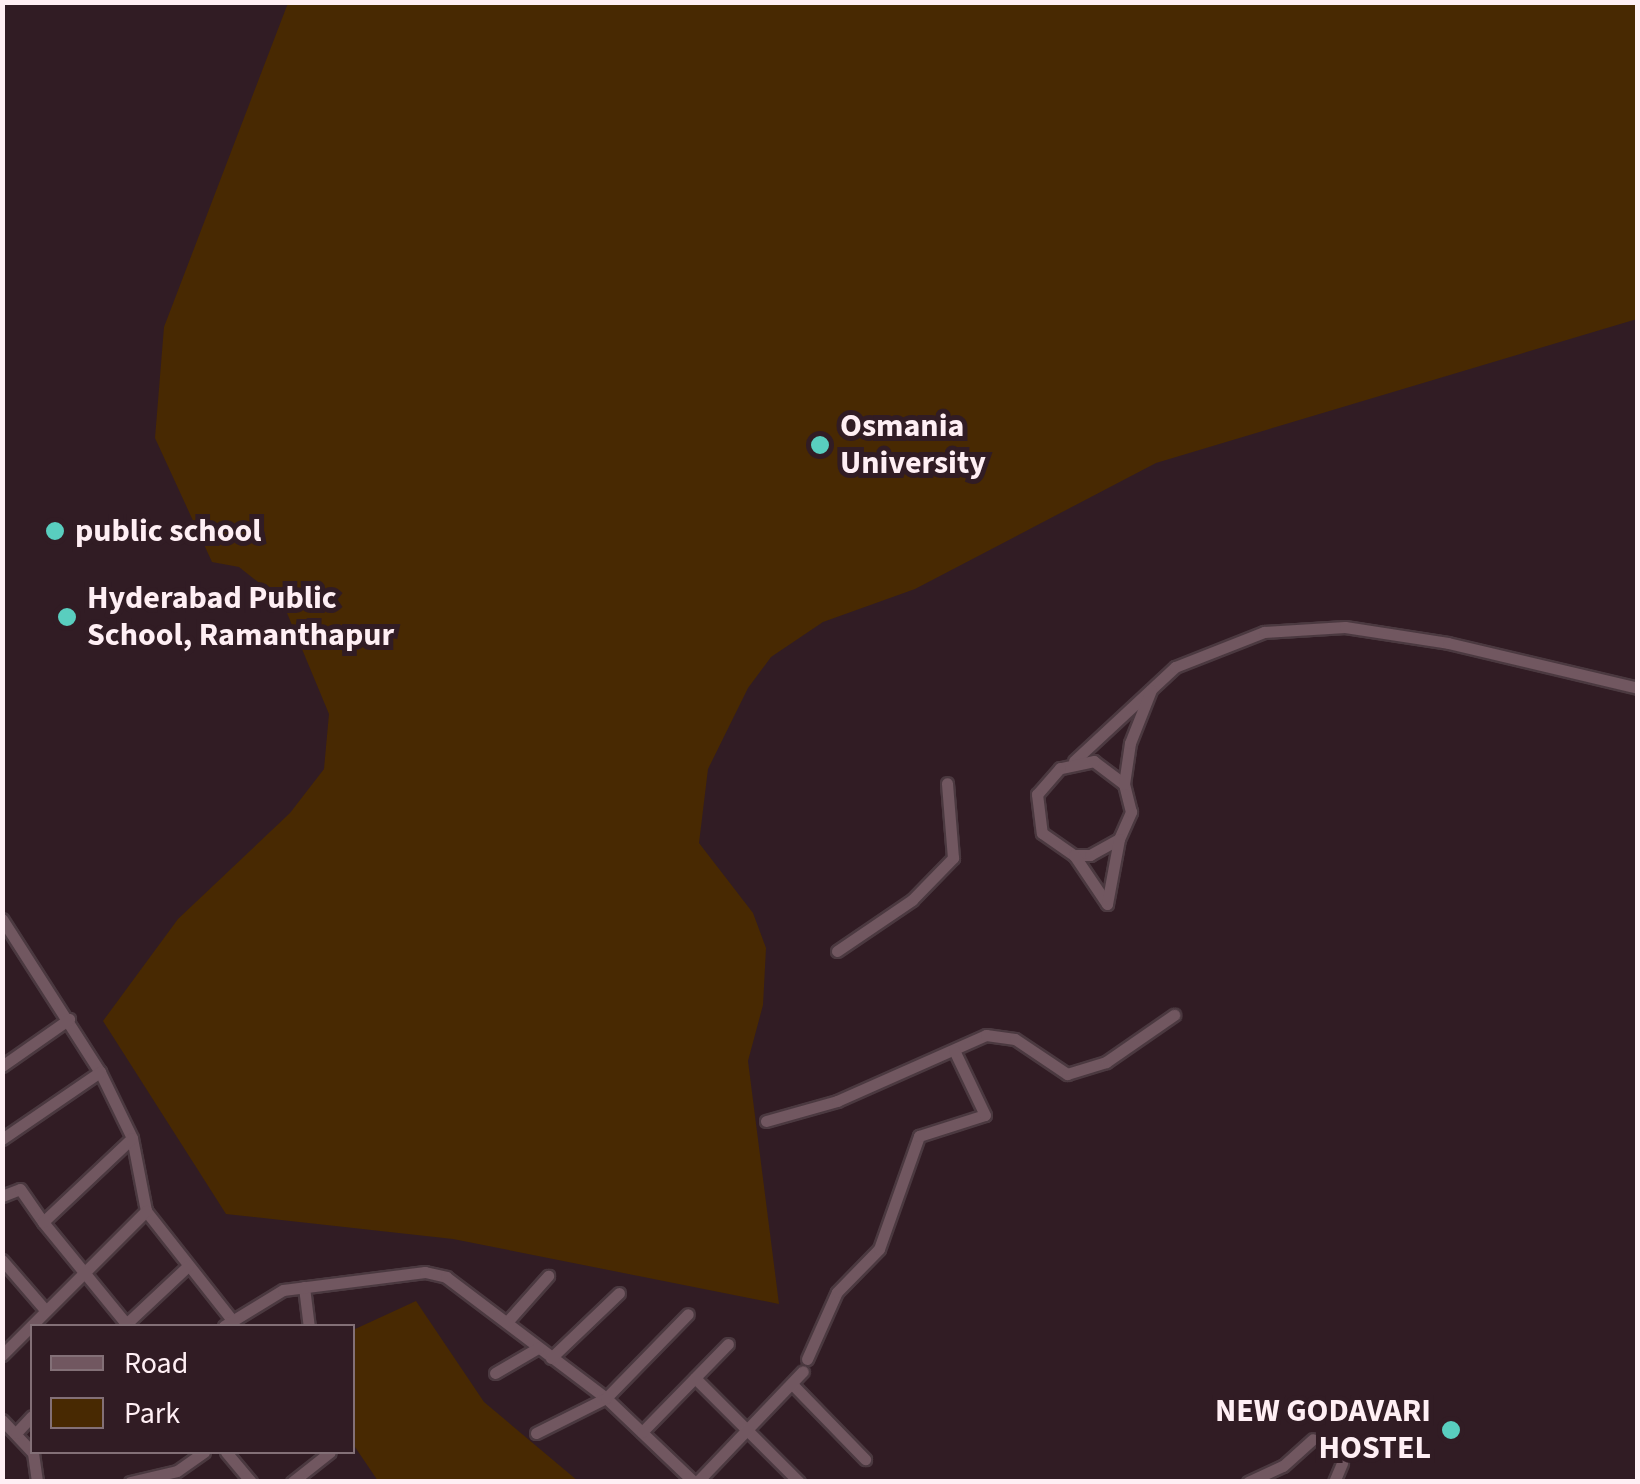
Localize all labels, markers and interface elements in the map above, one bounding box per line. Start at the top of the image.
place label: Osmania University [840,408,986,483]
marker: Osmania University [809,434,831,456]
place label: public school [75,512,261,550]
marker: public school [44,520,66,542]
place label: Hyderabad Public School, Ramanthapur [87,580,394,655]
marker: Hyderabad Public School, Ramanthapur [56,606,78,628]
legend [30,1324,355,1454]
text: Road [124,1342,188,1385]
text: Park [124,1392,180,1435]
place label: NEW GODAVARI HOSTEL [1215,1393,1431,1468]
marker: NEW GODAVARI HOSTEL [1440,1419,1462,1441]

